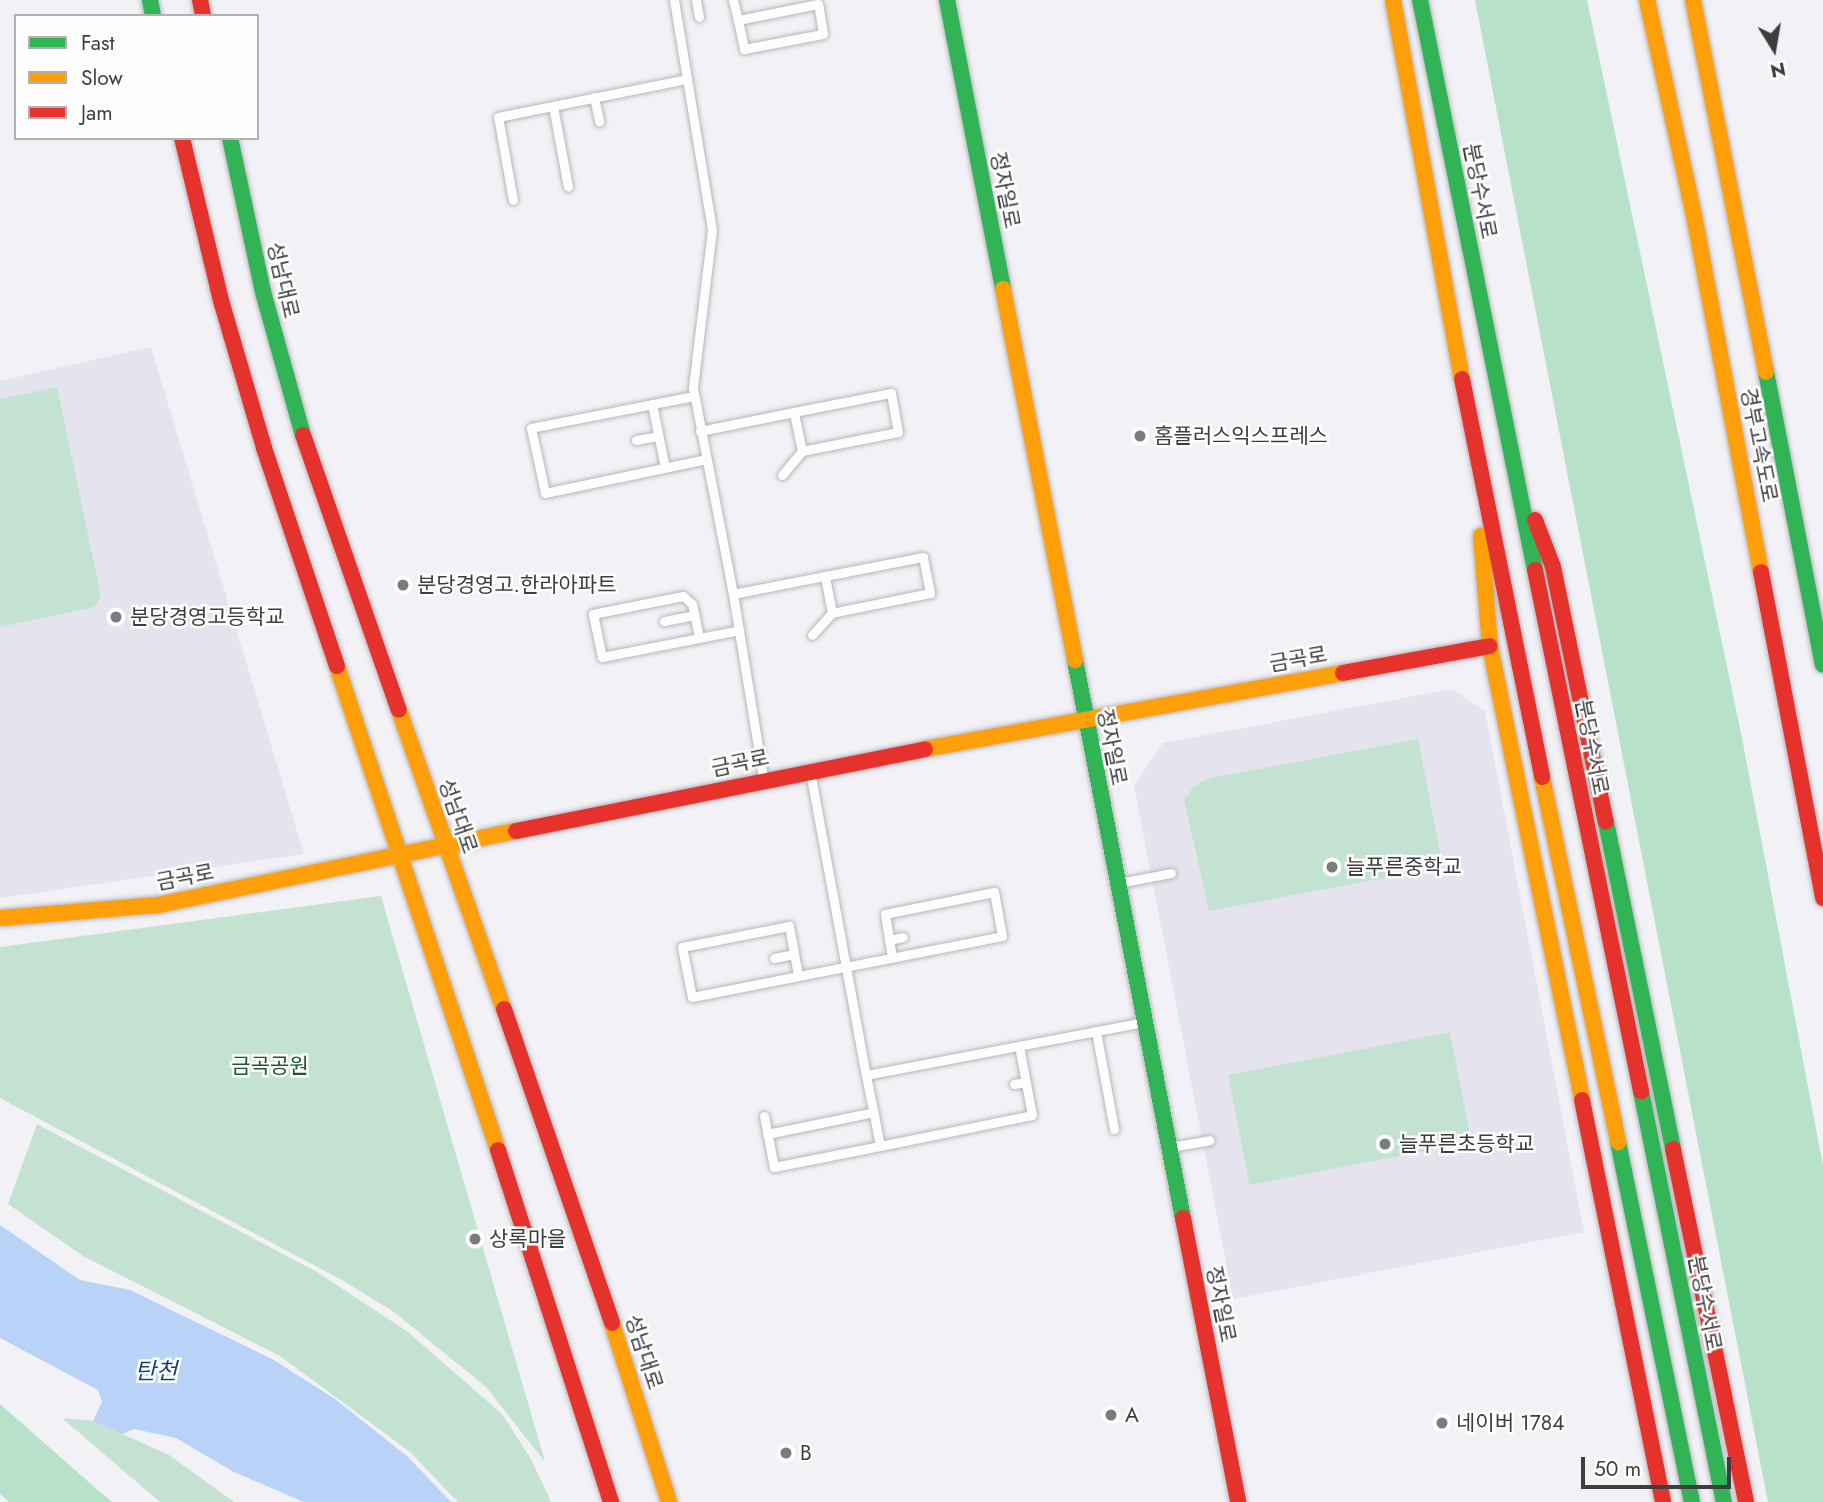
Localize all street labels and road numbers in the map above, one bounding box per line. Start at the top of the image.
street label: 분당수서로 [1458,141,1502,241]
street label: 정자일로 [985,150,1025,230]
street label: 성남대로 [262,240,304,320]
street label: 경부고속도로 [1736,386,1782,504]
street label: 금곡로 [1267,642,1329,676]
street label: 분당수서로 [1570,697,1614,797]
street label: 정자일로 [1092,707,1132,787]
street label: 금곡로 [709,745,771,781]
street label: 성남대로 [434,775,482,857]
street label: 금곡로 [154,859,216,895]
street label: 분당수서로 [1683,1253,1727,1353]
street label: 정자일로 [1201,1264,1241,1344]
street label: 성남대로 [620,1311,668,1393]

